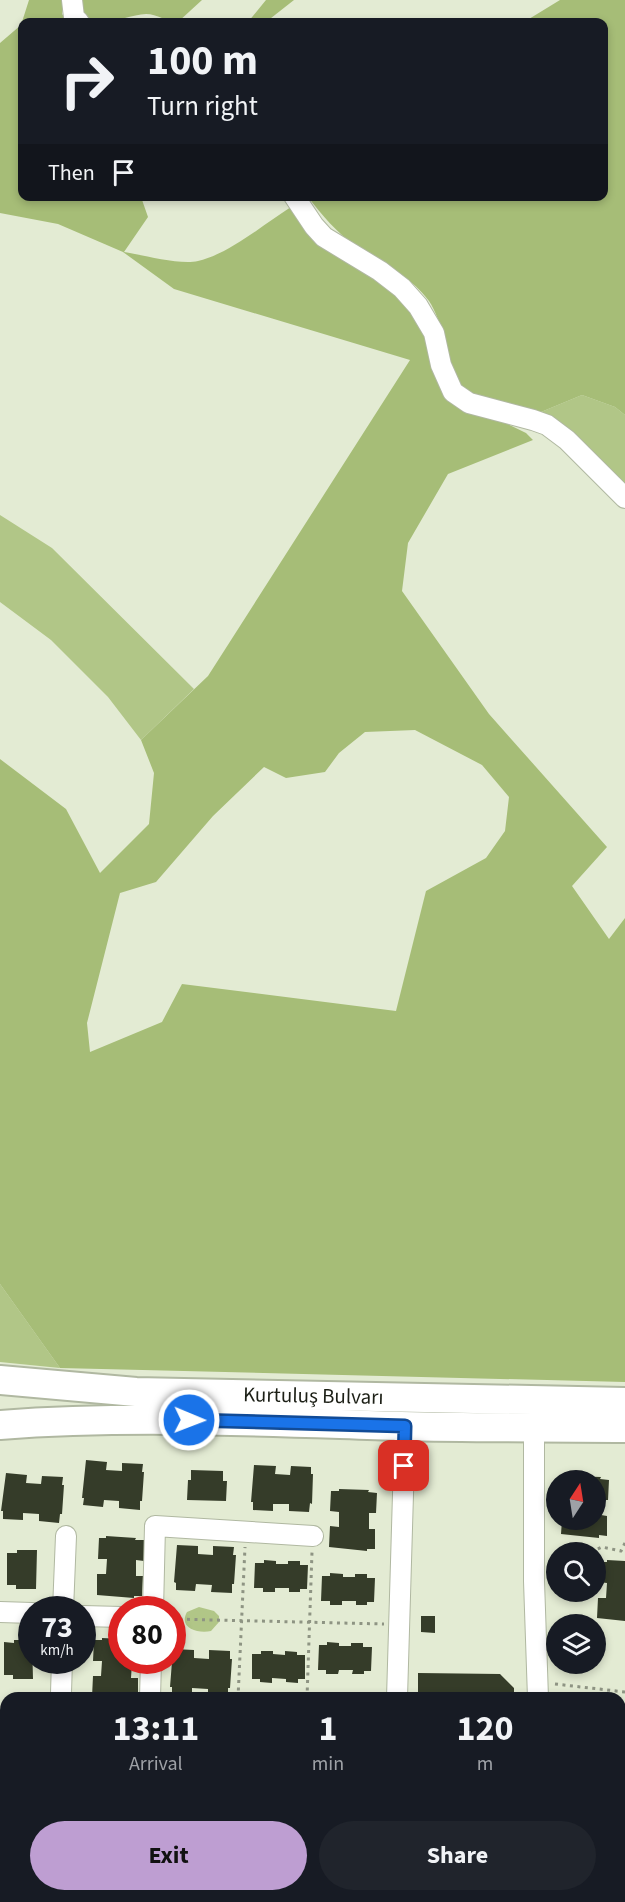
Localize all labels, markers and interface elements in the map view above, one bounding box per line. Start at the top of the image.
text: 100 m [147,31,258,91]
icon: right [48,42,126,120]
text: Turn right [147,87,258,126]
icon: arrive [107,156,140,189]
text: Then [48,157,95,189]
street label: Kurtuluş Bulvarı [243,1379,384,1412]
position arrow [157,1388,221,1452]
pin [378,1440,429,1491]
icon: arrive [387,1449,420,1482]
north arrow [546,1470,606,1530]
map controls [546,1470,606,1674]
button: search [546,1542,606,1602]
speed limit sign: 80 [108,1596,186,1674]
text: 73 [41,1606,73,1649]
button: layers [546,1614,606,1674]
text: km/h [40,1640,74,1661]
text: 13:11 [112,1703,199,1754]
text: 1 [318,1703,337,1754]
text: 120 [457,1703,514,1754]
text: Arrival [129,1750,183,1778]
text: min [312,1750,344,1778]
text: m [477,1750,493,1778]
button: Exit [30,1821,307,1890]
button: Share [319,1821,596,1890]

